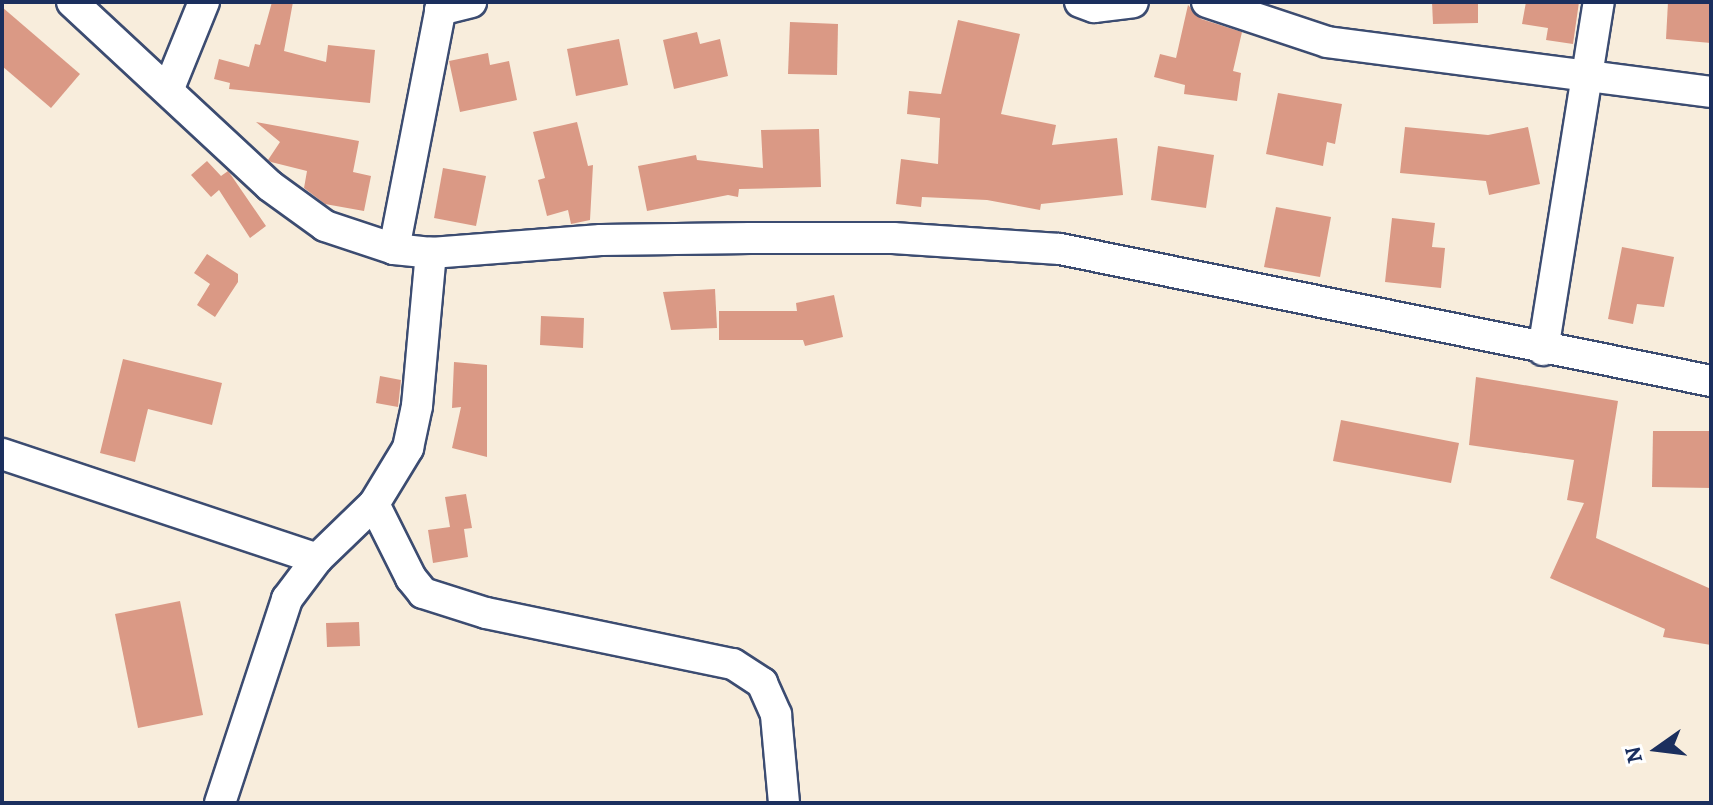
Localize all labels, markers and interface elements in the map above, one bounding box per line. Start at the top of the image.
north arrow [1617,709,1697,789]
text: N [1617,743,1650,766]

